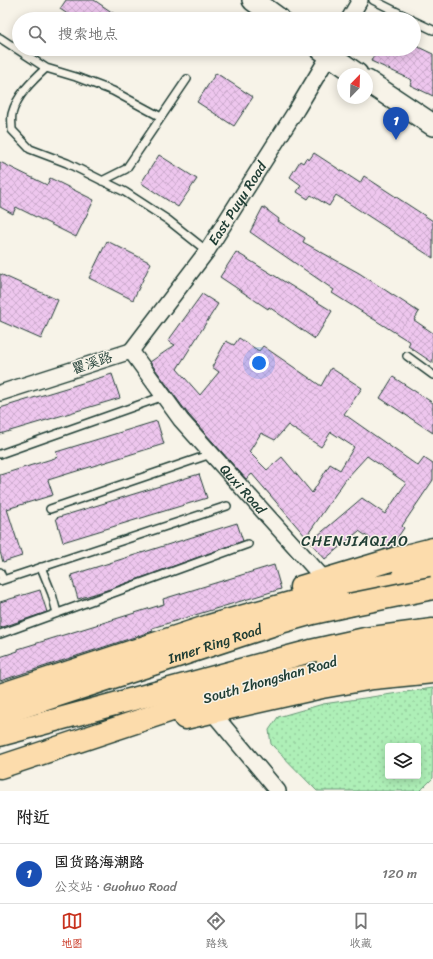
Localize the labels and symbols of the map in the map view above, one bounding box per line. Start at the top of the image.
north arrow [337,68,373,104]
pin: 1 [383,107,409,140]
street label: East Puyu Road [201,155,274,250]
street label: 瞿溪路 [68,345,116,381]
your location [249,353,269,373]
street label: Quxi Road [213,458,274,521]
district label: CHENJIAQIAO [301,528,409,554]
street label: Inner Ring Road [164,616,267,671]
street label: South Zhongshan Road [200,648,342,711]

